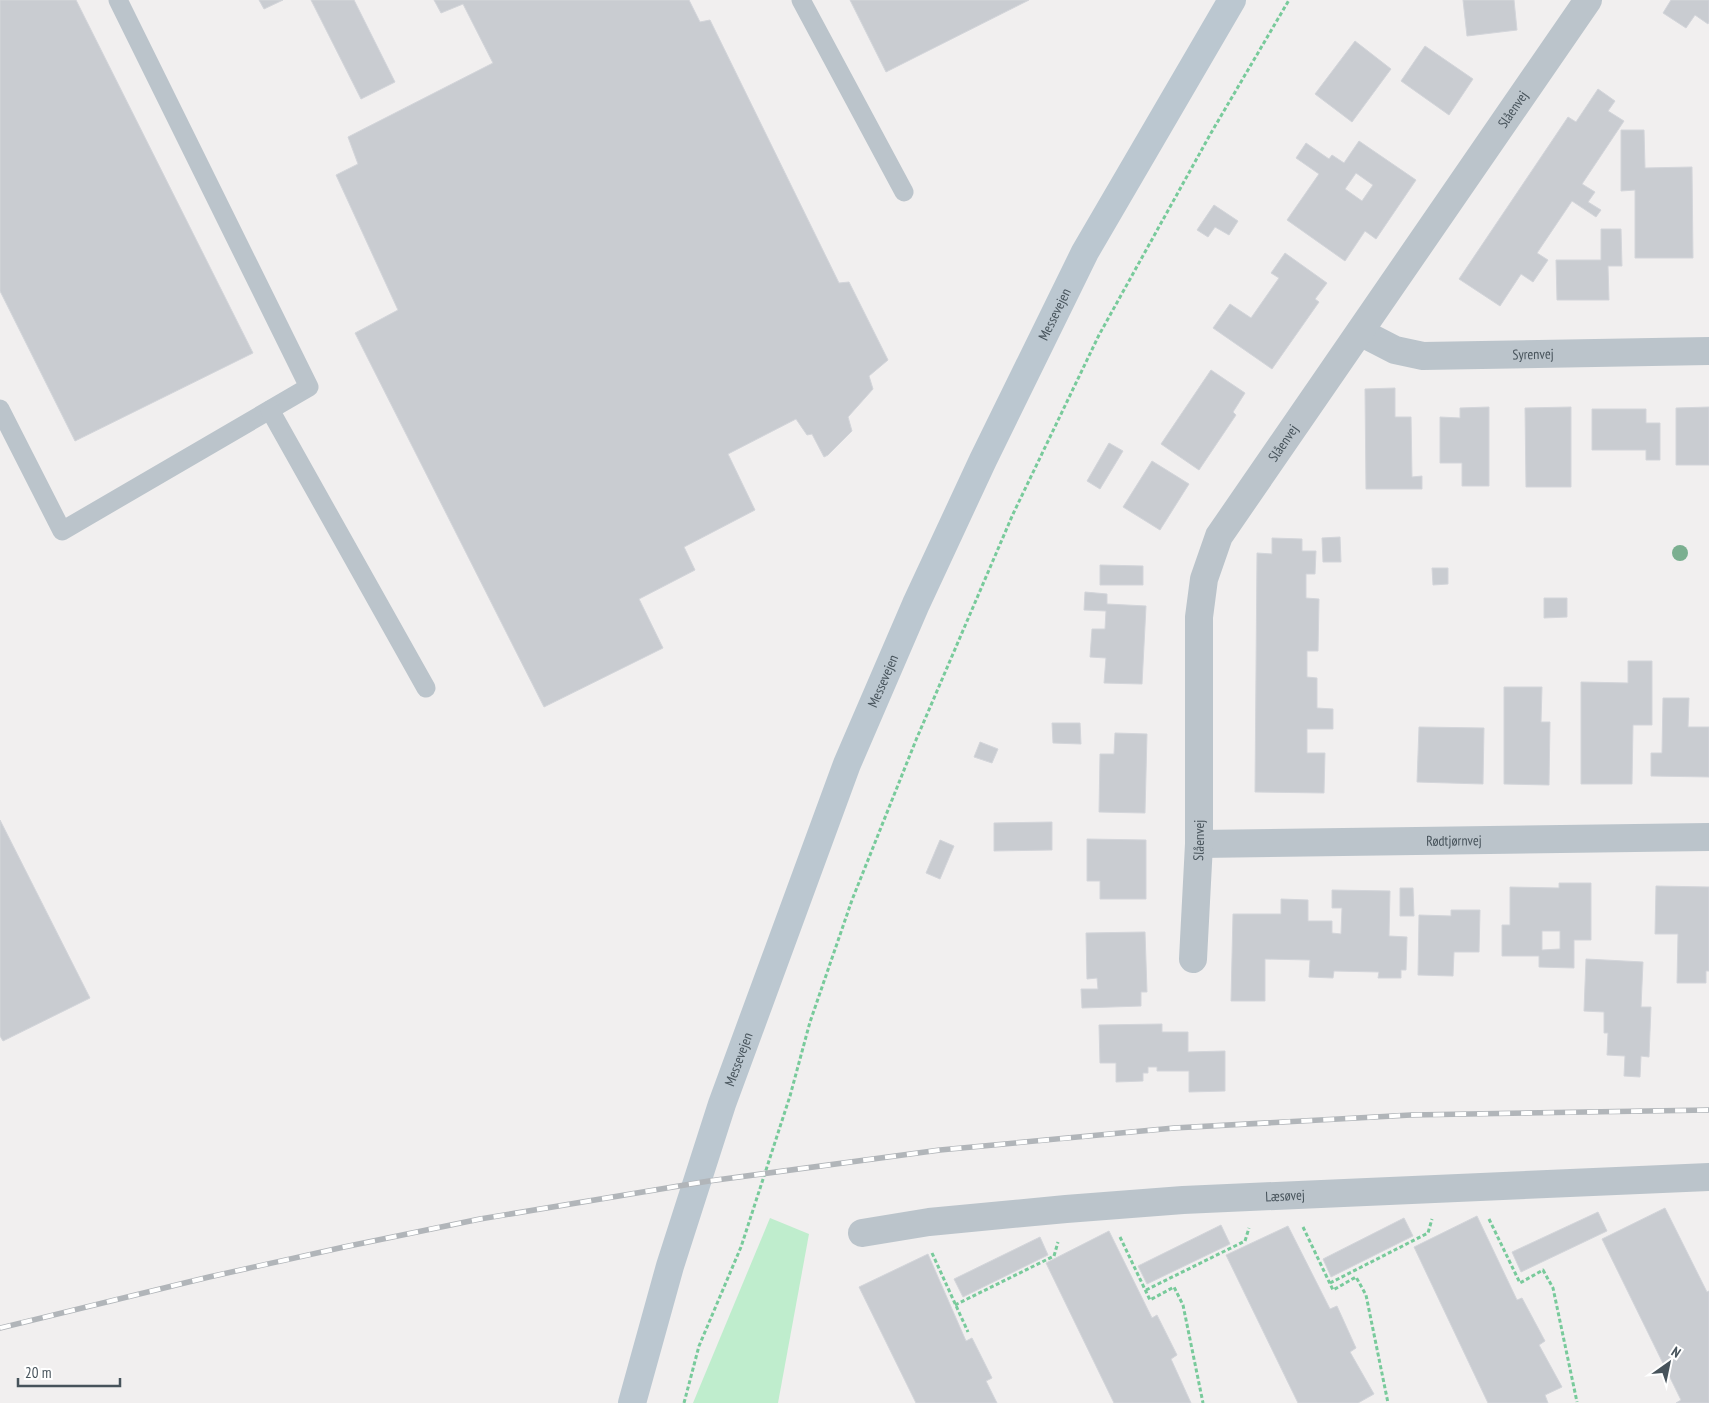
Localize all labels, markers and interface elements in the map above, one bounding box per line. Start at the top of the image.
street label: Slåenvej [1494,87,1532,131]
street label: Messevejen [1034,285,1075,343]
street label: Syrenvej [1512,345,1554,363]
street label: Slåenvej [1264,421,1302,465]
street label: Messevejen [863,652,902,710]
street label: Slåenvej [1189,820,1208,861]
street label: Rødtjørnvej [1426,831,1482,850]
street label: Messevejen [720,1030,757,1089]
street label: Læsøvej [1265,1186,1305,1205]
north arrow [1644,1338,1694,1388]
text: N [1668,1342,1684,1362]
scale bar [18,1356,120,1388]
text: 20 m [25,1363,51,1382]

